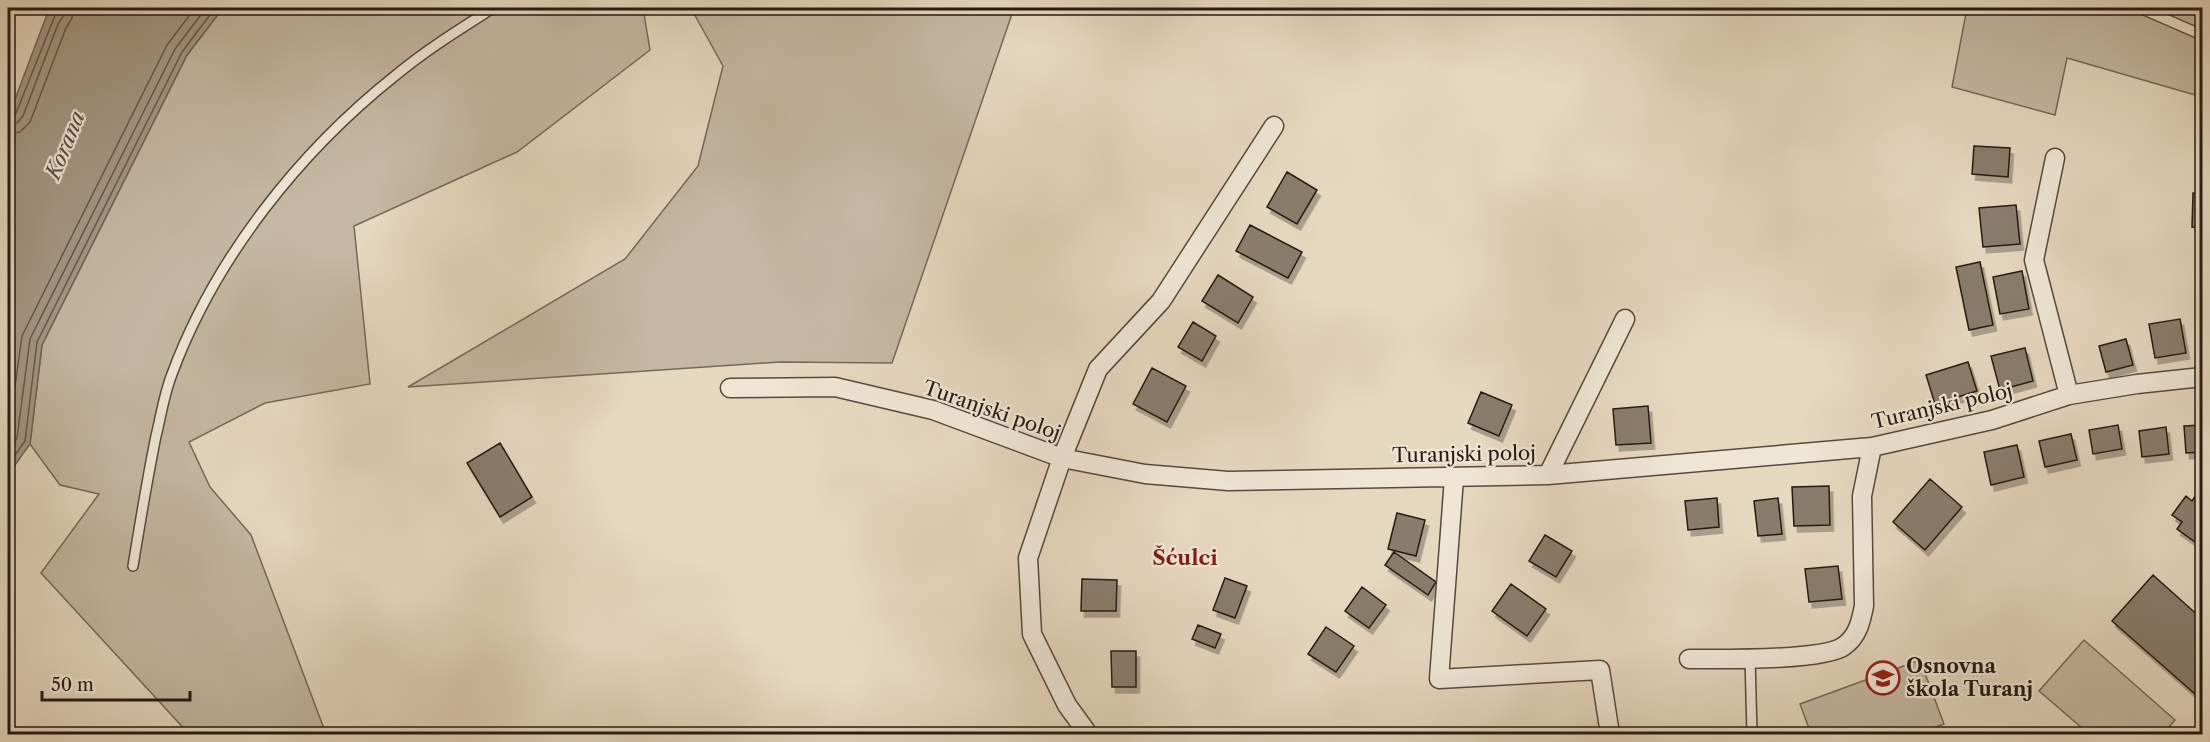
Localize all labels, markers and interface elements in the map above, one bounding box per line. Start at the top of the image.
water label: Korana [39,107,90,185]
street label: Turanjski poloj [920,375,1064,445]
street label: Turanjski poloj [1869,378,2015,434]
street label: Turanjski poloj [1392,441,1536,467]
district label: Šćulci [1152,545,1218,570]
place label: Osnovna škola Turanj [1906,654,2033,701]
school or university icon: Osnovna škola Turanj [1865,660,1901,696]
scale bar [42,664,190,702]
text: 50 m [51,674,94,696]

